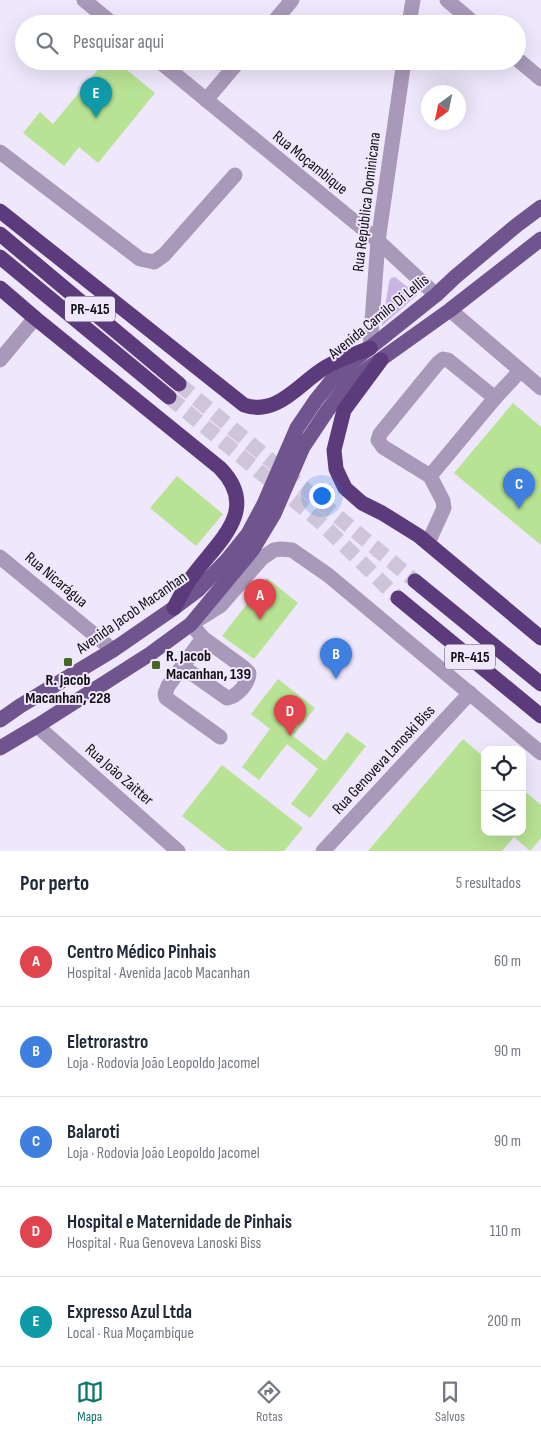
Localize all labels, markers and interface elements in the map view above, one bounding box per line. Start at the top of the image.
search box [15,15,526,70]
icon: search [33,29,61,57]
text: Pesquisar aqui [73,31,164,54]
pin: E [80,77,112,118]
north arrow [421,85,466,130]
street label: Rua Moçambique [269,127,351,199]
street label: Rua República Dominicana [349,131,385,273]
street label: Avenida Camilo Di Lellis [324,270,433,364]
road number: PR-415 [65,296,115,322]
pin: C [503,468,535,509]
your location [309,483,335,509]
street label: Rua Nicarágua [21,548,91,612]
street label: Avenida Jacob Macanhan [72,568,191,659]
pin: A [244,579,276,620]
pin: B [320,638,352,679]
road number: PR-415 [445,644,495,670]
place label: R. Jacob Macanhan, 139 [166,647,251,684]
marker: R. Jacob Macanhan, 228 [62,656,74,668]
marker: R. Jacob Macanhan, 139 [150,659,162,671]
place label: R. Jacob Macanhan, 228 [25,671,111,708]
pin: D [274,695,306,736]
street label: Rua Genoveva Lanoski Biss [329,701,440,818]
street label: Rua João Zaitter [81,740,157,810]
map controls [481,746,526,836]
button: locate [481,746,526,791]
button: layers [481,791,526,836]
text: Por perto [20,871,89,896]
text: 5 resultados [456,874,521,893]
text: Centro Médico Pinhais [67,941,216,964]
text: A [32,952,40,971]
text: 60 m [494,952,521,971]
text: Hospital · Avenida Jacob Macanhan [67,964,250,983]
text: Eletrorastro [67,1031,148,1054]
text: B [32,1042,40,1061]
text: 90 m [494,1042,521,1061]
text: Loja · Rodovia João Leopoldo Jacomel [67,1054,260,1073]
text: Balaroti [67,1121,120,1144]
text: C [32,1132,40,1151]
text: 90 m [494,1132,521,1151]
text: Loja · Rodovia João Leopoldo Jacomel [67,1144,260,1163]
text: Hospital e Maternidade de Pinhais [67,1211,292,1234]
text: D [32,1222,40,1241]
text: 110 m [490,1222,521,1241]
text: Hospital · Rua Genoveva Lanoski Biss [67,1234,261,1253]
text: Expresso Azul Ltda [67,1301,192,1324]
text: E [33,1312,39,1331]
text: 200 m [487,1312,521,1331]
text: Local · Rua Moçambique [67,1324,194,1343]
tab: Mapa [76,1378,104,1425]
tab: Rotas [255,1378,283,1425]
tab: Salvos [435,1378,465,1425]

